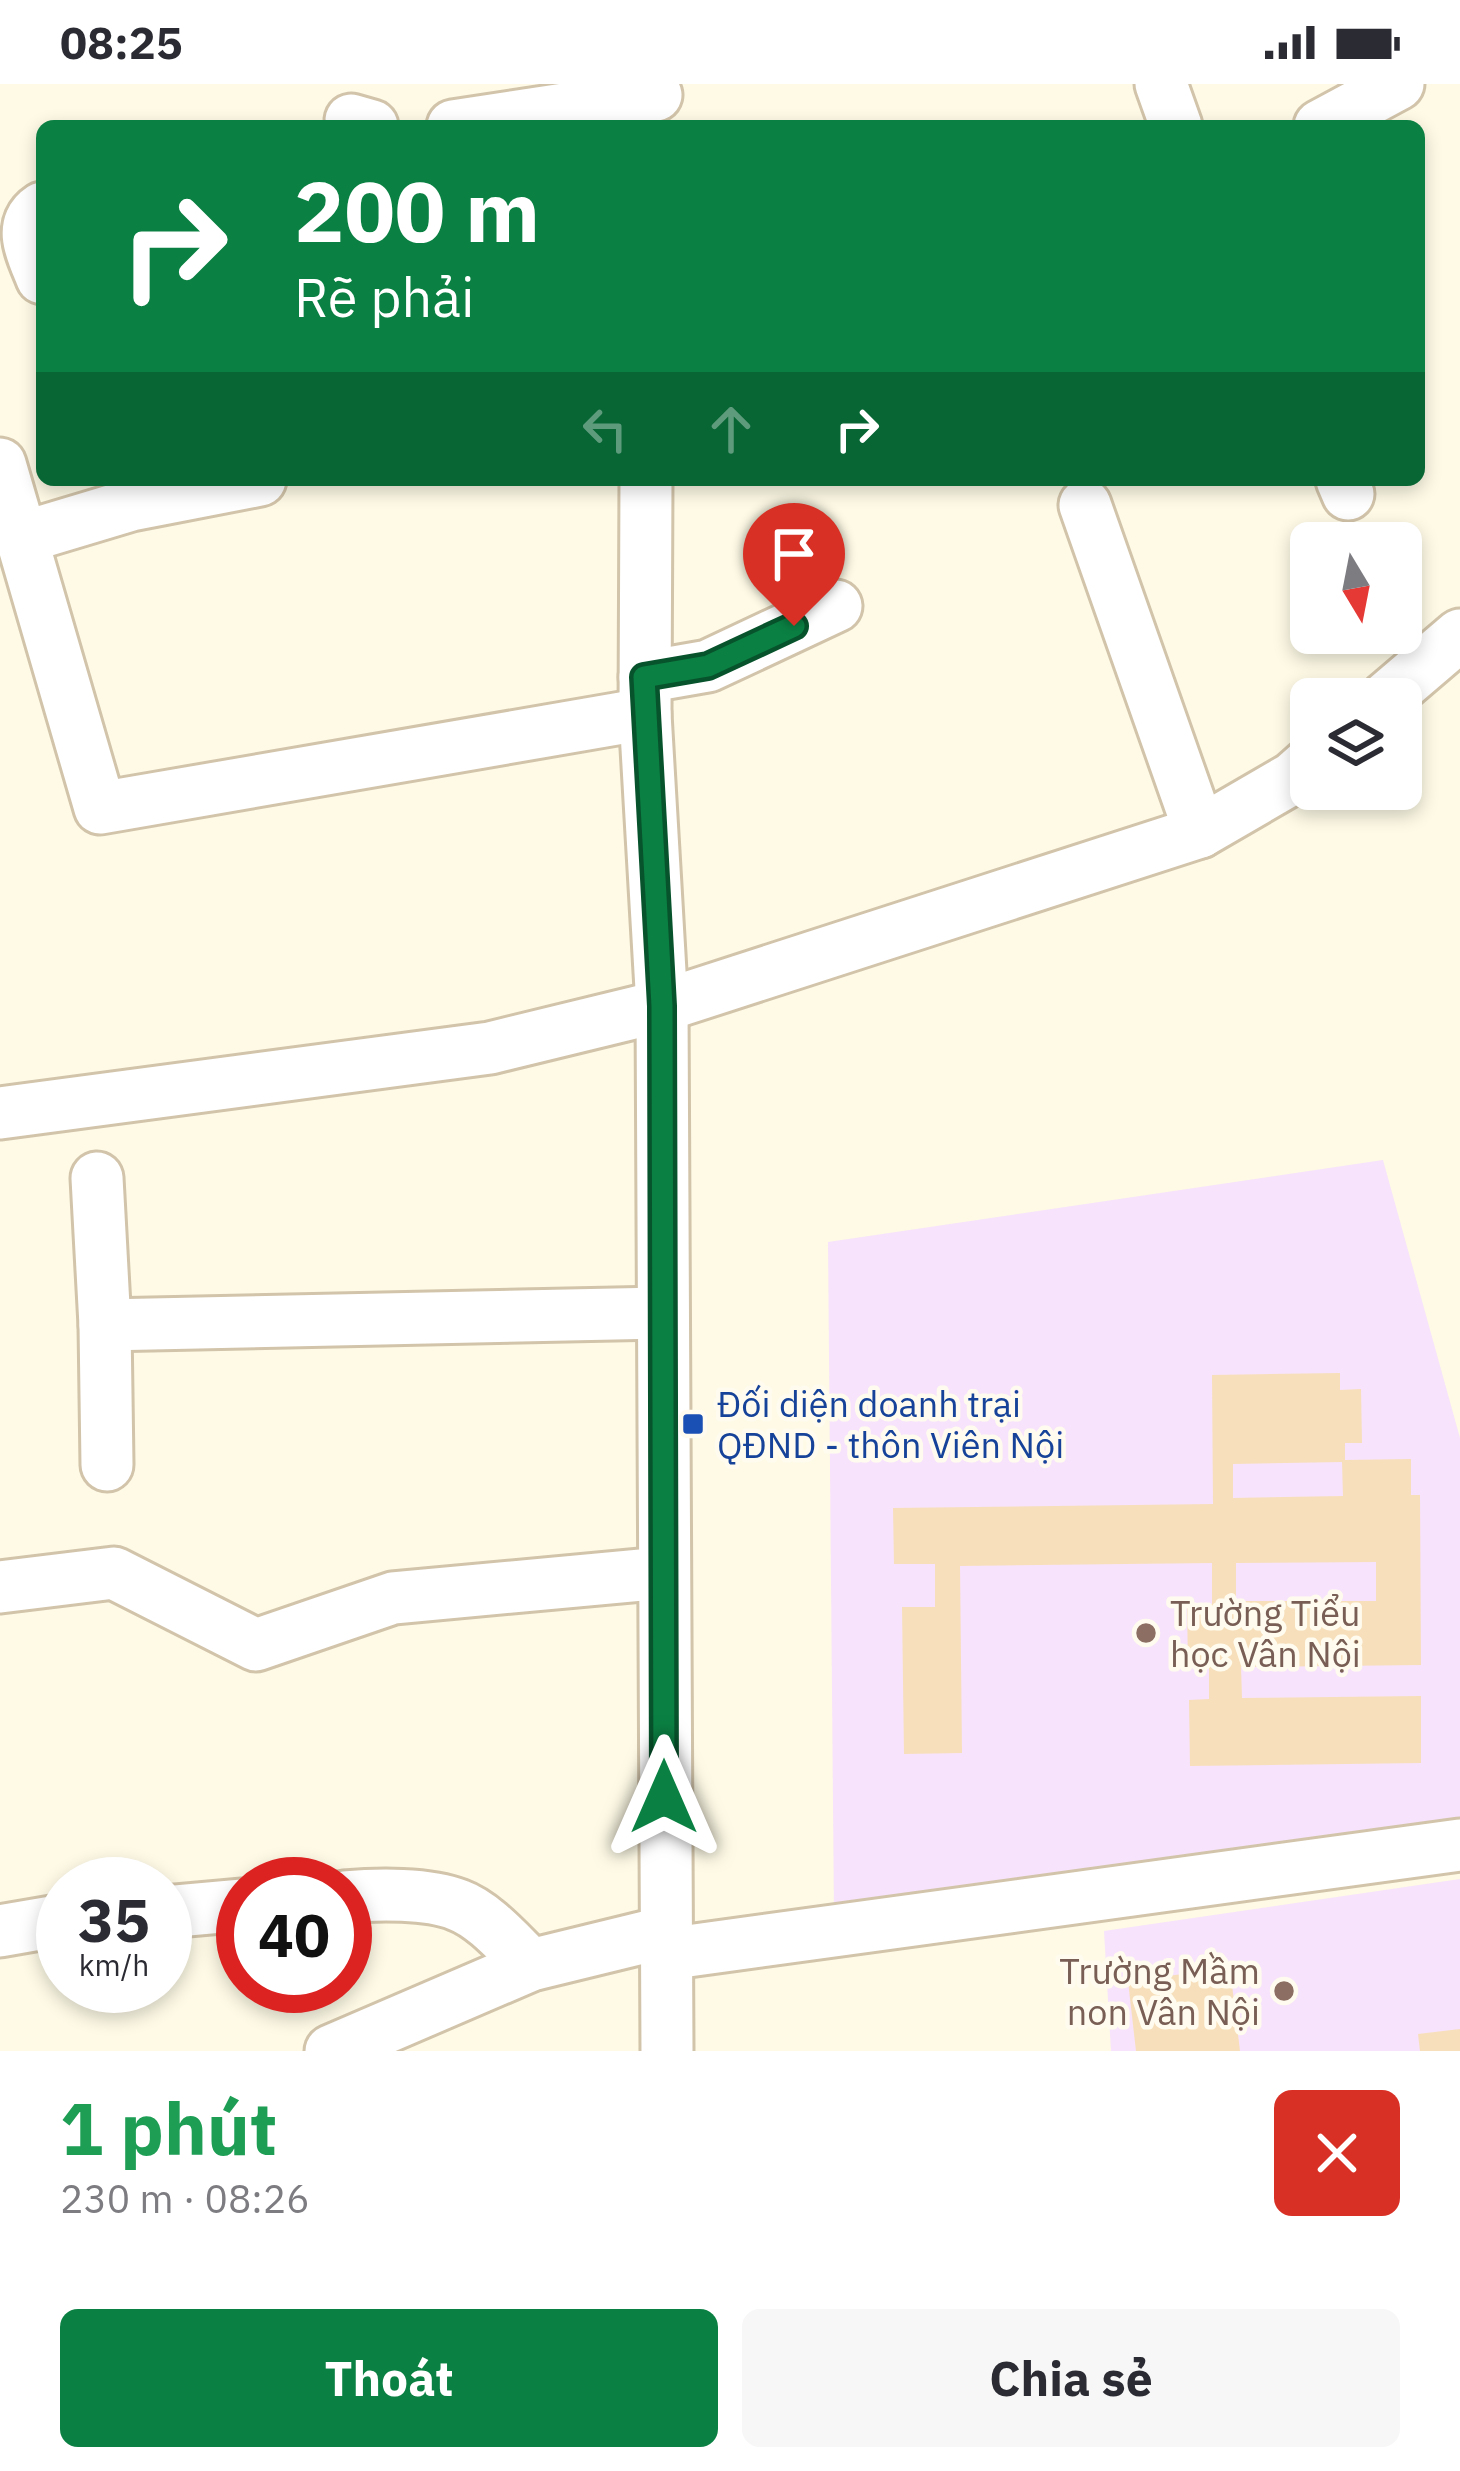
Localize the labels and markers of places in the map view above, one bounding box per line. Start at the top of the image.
pin [743,503,845,626]
place label: Đối diện doanh trại QĐND - thôn Viên Nội [717,1380,1064,1468]
marker: Đối diện doanh trại QĐND - thôn Viên Nội [680,1411,706,1437]
place label: Trường Tiểu học Vân Nội [1170,1589,1361,1677]
marker: Trường Tiểu học Vân Nội [1133,1620,1159,1646]
place label: Trường Mầm non Vân Nội [1059,1947,1260,2035]
marker: Trường Mầm non Vân Nội [1271,1978,1297,2004]

